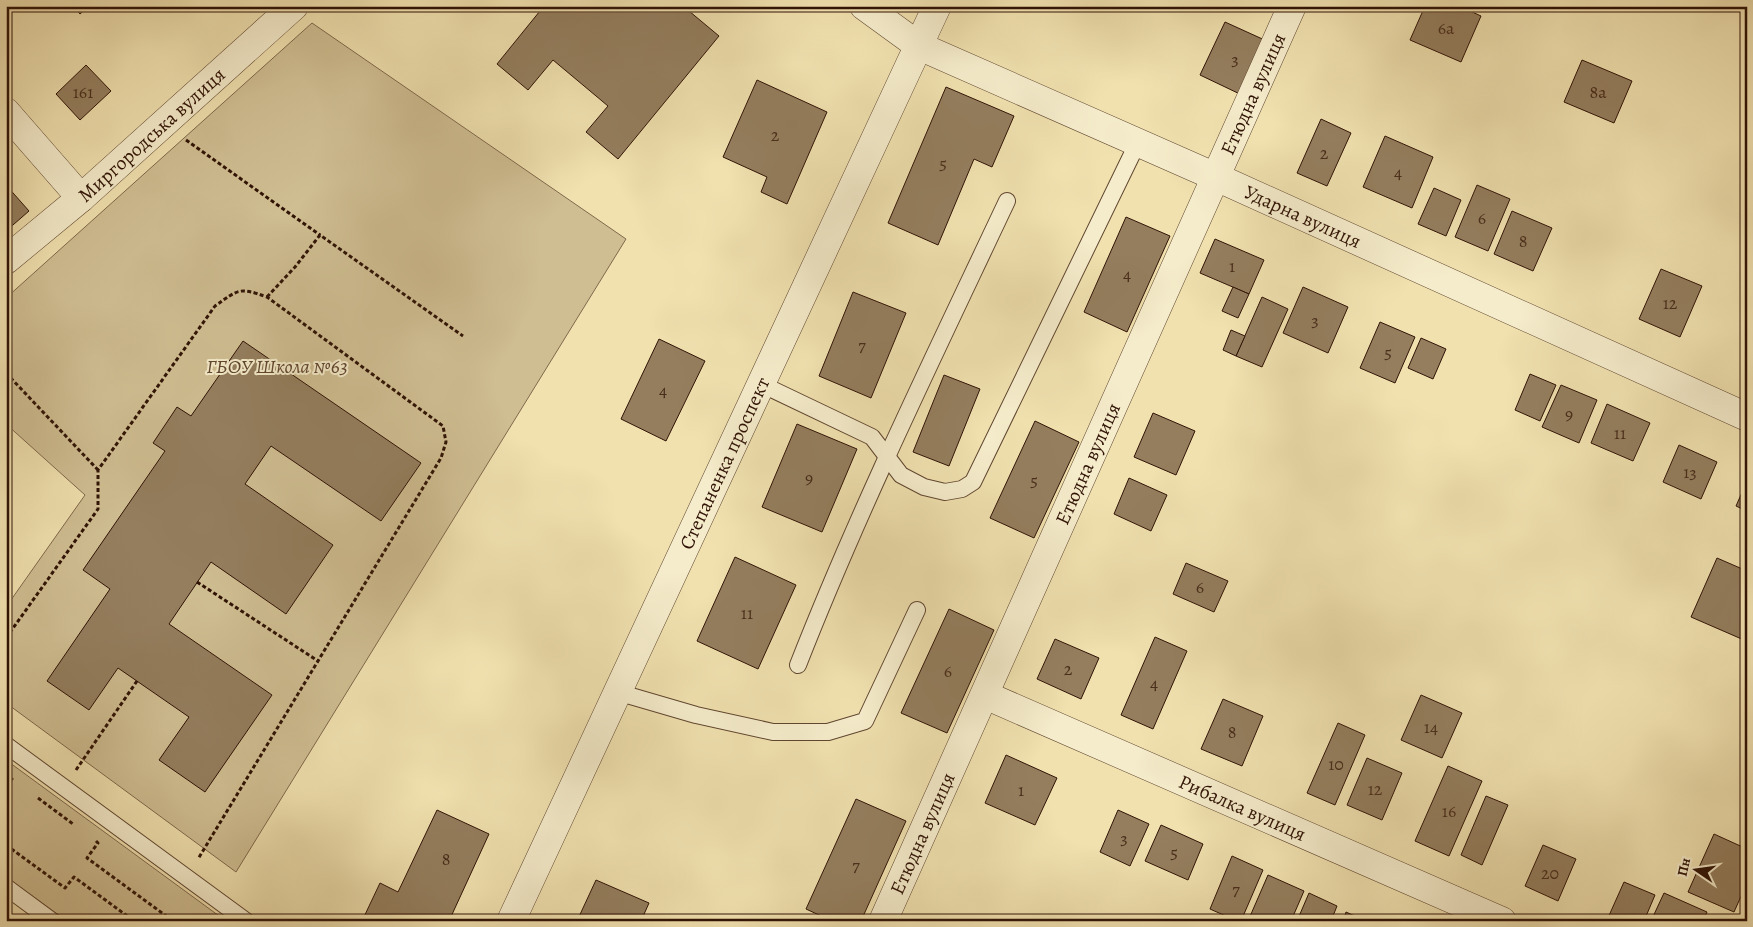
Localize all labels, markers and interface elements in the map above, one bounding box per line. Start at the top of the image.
house number: 6а [1438,16,1455,40]
street label: Етюдна вулиця [1214,29,1292,159]
house number: 3 [1231,47,1239,71]
street label: Миргородська вулиця [72,61,231,208]
house number: 161 [73,80,93,104]
house number: 8а [1589,80,1607,104]
house number: 2 [771,123,780,147]
house number: 2 [1320,141,1329,165]
house number: 5 [939,151,947,175]
house number: 4 [1394,160,1402,184]
street label: Ударна вулиця [1240,178,1366,254]
house number: 6 [1478,206,1486,230]
house number: 8 [1519,229,1527,253]
house number: 1 [1229,254,1235,278]
house number: 4 [1123,262,1131,286]
house number: 12 [1663,291,1678,315]
house number: 3 [1311,308,1319,332]
house number: 7 [858,333,866,357]
house number: 5 [1384,340,1392,364]
park label: ГБОУ Школа №63 [206,353,348,380]
street label: Степаненка проспект [672,373,776,554]
house number: 4 [659,378,667,402]
street label: Етюдна вулиця [1048,398,1127,529]
house number: 9 [1565,402,1573,426]
house number: 11 [1614,421,1626,445]
house number: 13 [1683,460,1697,484]
house number: 9 [805,466,813,490]
house number: 5 [1030,468,1038,492]
house number: 6 [1196,575,1204,599]
house number: 11 [741,601,753,625]
house number: 2 [1064,657,1073,681]
house number: 6 [944,659,952,683]
house number: 4 [1150,671,1158,695]
house number: 14 [1424,715,1438,739]
house number: 8 [1228,720,1236,744]
house number: 10 [1328,752,1344,776]
street label: Етюдна вулиця [883,768,961,899]
street label: Рибалка вулиця [1175,768,1310,847]
house number: 12 [1368,777,1383,801]
house number: 1 [1018,778,1024,802]
house number: 16 [1442,799,1456,823]
house number: 3 [1120,826,1128,850]
house number: 5 [1170,840,1178,864]
north arrow [1670,844,1720,894]
house number: 8 [442,847,450,871]
house number: 7 [852,853,860,877]
text: Пн [1673,856,1695,878]
house number: 20 [1541,861,1559,885]
house number: 7 [1232,877,1240,901]

